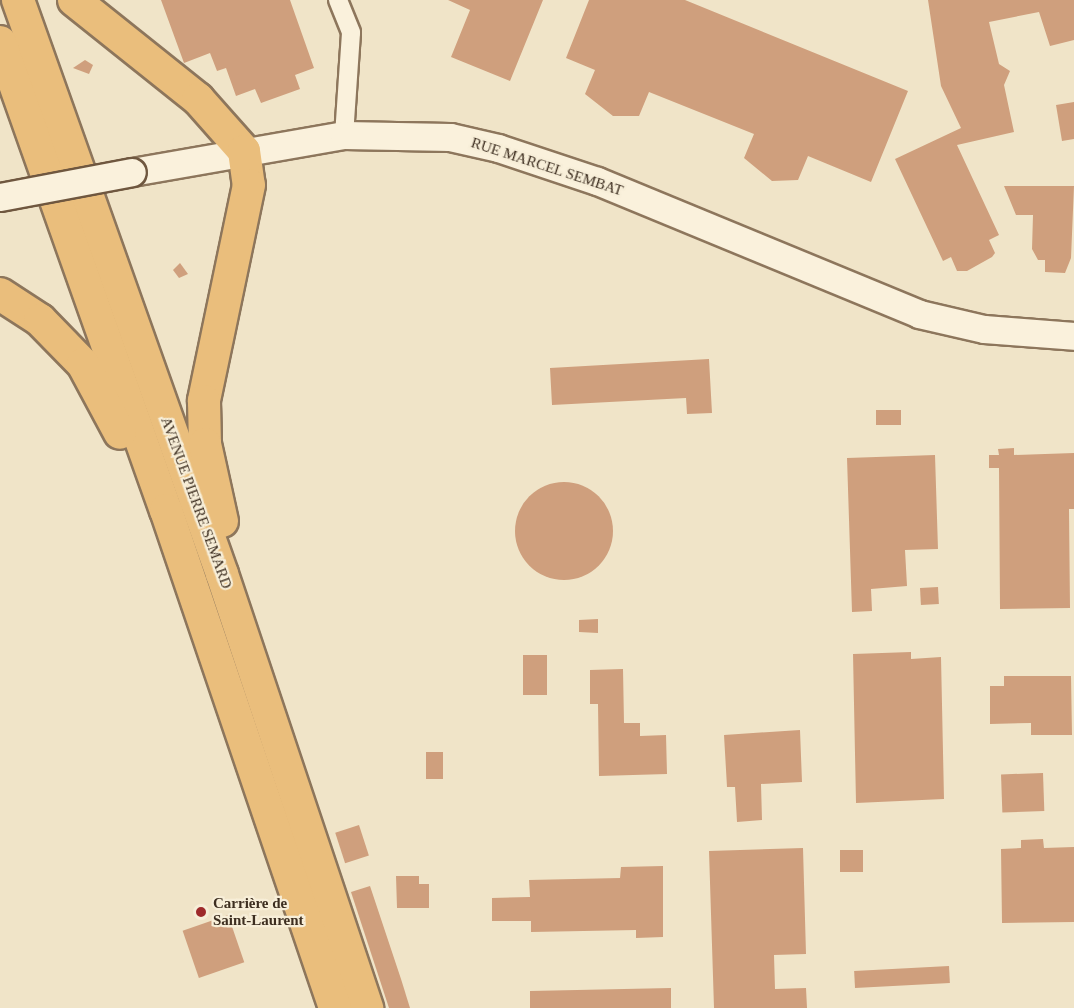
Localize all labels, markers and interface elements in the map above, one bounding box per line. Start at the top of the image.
street label: RUE MARCEL SEMBAT [469,134,625,200]
street label: AVENUE PIERRE SEMARD [157,415,235,591]
place label: Carrière de Saint-Laurent [213,894,304,929]
marker: Carrière de Saint-Laurent [194,905,208,919]

